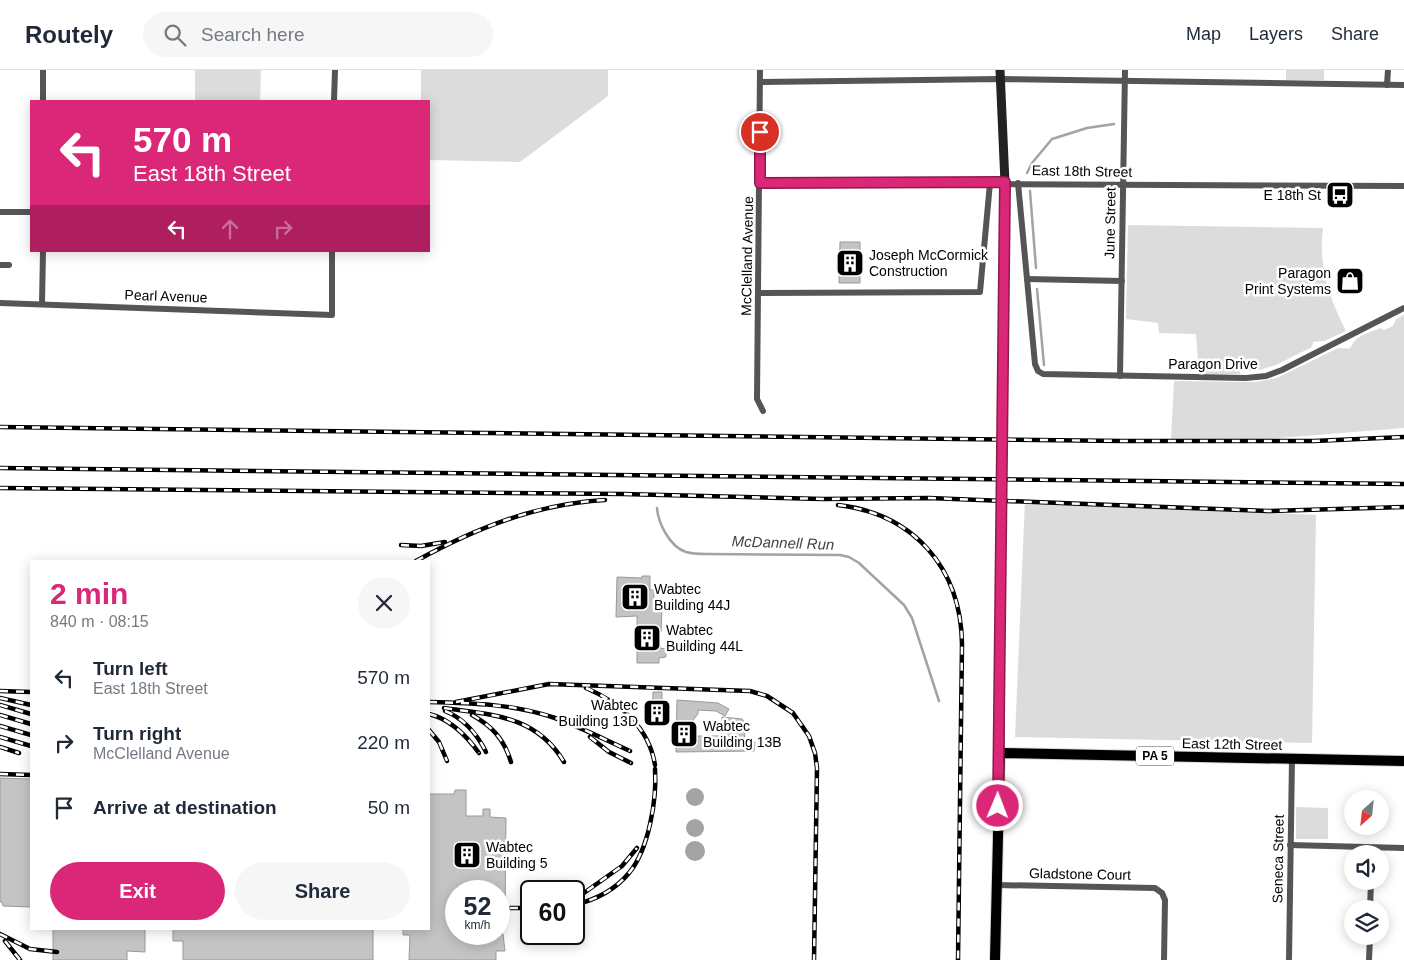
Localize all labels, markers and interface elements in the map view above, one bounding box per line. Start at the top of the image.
search box [143,12,493,57]
text: Routely [25,21,113,48]
icon: search [161,21,189,49]
text: Search here [201,24,305,45]
text: Map [1186,24,1221,44]
text: Layers [1249,24,1303,44]
text: Share [1331,24,1379,44]
pin [739,111,781,153]
icon: arrive [746,118,774,146]
icon: left [50,120,115,185]
text: 570 m [133,120,232,159]
text: East 18th Street [133,161,291,186]
street label: East 18th Street [1032,162,1132,180]
bus stop icon: E 18th St [1325,180,1355,210]
street label: June Street [1101,187,1119,259]
place label: E 18th St [1263,187,1321,203]
street label: McClelland Avenue [738,196,756,316]
icon: left [163,215,191,243]
icon: ahead [216,215,244,243]
icon: right [269,215,297,243]
place label: Joseph McCormick Construction [869,247,989,279]
building icon: Joseph McCormick Construction [835,248,865,278]
place label: Paragon Print Systems [1245,265,1331,297]
shop icon: Paragon Print Systems [1335,266,1365,296]
street label: Pearl Avenue [124,287,208,305]
street label: Paragon Drive [1168,356,1258,372]
water label: McDannell Run [731,532,835,553]
text: 2 min [50,577,128,610]
button: close [358,577,410,629]
place label: Wabtec Building 44J [654,581,730,613]
building icon: Wabtec Building 44J [620,582,650,612]
text: 840 m · 08:15 [50,613,149,630]
place label: Wabtec Building 44L [666,622,743,654]
building icon: Wabtec Building 44L [632,623,662,653]
text: Turn left [93,658,168,679]
icon: left [50,664,78,692]
text: 570 m [357,667,410,688]
text: East 18th Street [93,680,208,697]
place label: Wabtec Building 13D [559,697,638,729]
building icon: Wabtec Building 13D [642,698,672,728]
place label: Wabtec Building 13B [703,718,782,750]
building icon: Wabtec Building 13B [669,719,699,749]
text: Turn right [93,723,181,744]
icon: right [50,729,78,757]
text: 220 m [357,732,410,753]
street label: East 12th Street [1182,735,1282,753]
text: McClelland Avenue [93,745,230,762]
road number: PA 5 [1136,746,1174,766]
position arrow [971,779,1023,831]
north arrow [1344,790,1389,835]
map controls [1344,790,1389,945]
icon: arrive [50,794,78,822]
text: Arrive at destination [93,797,277,818]
text: 50 m [368,797,410,818]
street label: Seneca Street [1269,814,1287,904]
place label: Wabtec Building 5 [486,839,548,871]
building icon: Wabtec Building 5 [452,840,482,870]
button: sound [1344,845,1389,890]
button: Exit [50,862,225,920]
button: Share [235,862,410,920]
street label: Gladstone Court [1029,865,1131,883]
speed limit sign: 60 [520,880,585,945]
text: 52 [464,892,491,920]
button: layers [1344,900,1389,945]
text: km/h [464,918,491,932]

